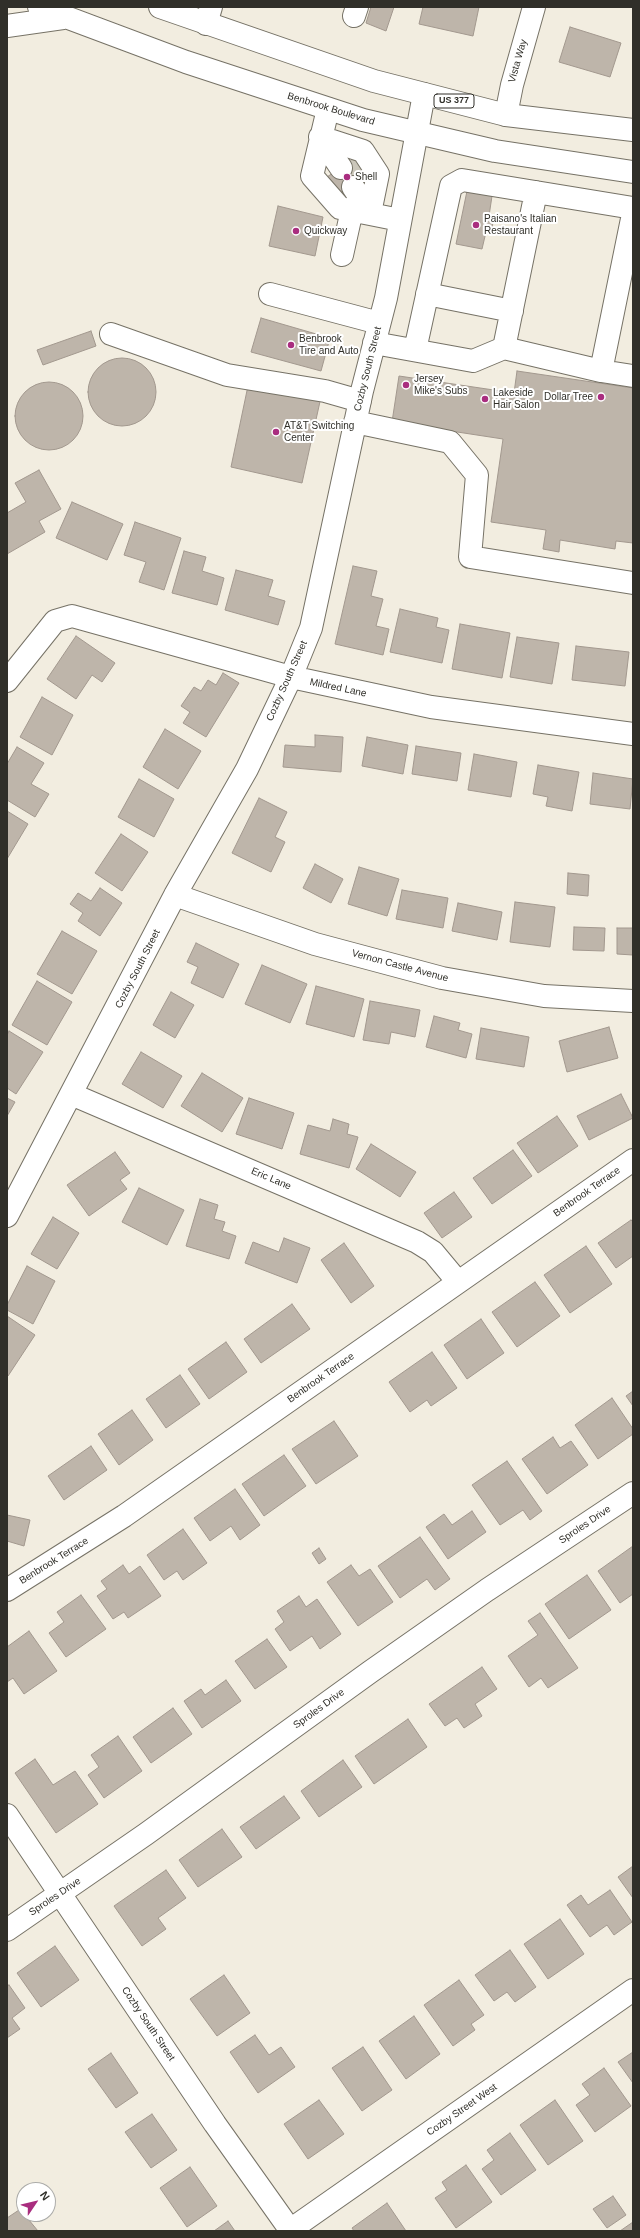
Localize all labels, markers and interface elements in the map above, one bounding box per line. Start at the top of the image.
street label: Vista Way [506,38,530,84]
street label: Benbrook Boulevard [286,90,376,128]
road number: US 377 [434,94,474,108]
place label: Shell [355,171,377,183]
marker: Shell [342,172,352,182]
place label: Paisano's Italian Restaurant [484,213,557,236]
marker: Paisano's Italian Restaurant [471,220,481,230]
place label: Quickway [304,225,347,237]
marker: Quickway [291,226,301,236]
street label: Cozby South Street [352,325,384,413]
place label: Benbrook Tire and Auto [299,333,359,356]
marker: Benbrook Tire and Auto [286,340,296,350]
place label: Jersey Mike's Subs [414,373,468,396]
marker: Jersey Mike's Subs [401,380,411,390]
place label: Lakeside Hair Salon [493,387,540,410]
place label: Dollar Tree [544,391,593,403]
marker: Dollar Tree [596,392,606,402]
marker: Lakeside Hair Salon [480,394,490,404]
place label: AT&T Switching Center [284,420,354,444]
marker: AT&T Switching Center [271,427,281,437]
street label: Cozby South Street [264,639,310,723]
street label: Mildred Lane [308,676,368,700]
street label: Cozby South Street [113,928,163,1010]
street label: Vernon Castle Avenue [350,947,450,985]
street label: Benbrook Terrace [551,1164,623,1220]
street label: Eric Lane [249,1165,293,1193]
street label: Benbrook Terrace [285,1350,357,1406]
street label: Sproles Drive [557,1503,613,1547]
street label: Benbrook Terrace [17,1535,91,1587]
street label: Sproles Drive [291,1687,347,1731]
street label: Sproles Drive [27,1875,83,1919]
street label: Cozby South Street [119,1985,177,2063]
street label: Cozby Street West [424,2081,500,2139]
north arrow [16,2182,56,2222]
text: N [38,2189,52,2202]

